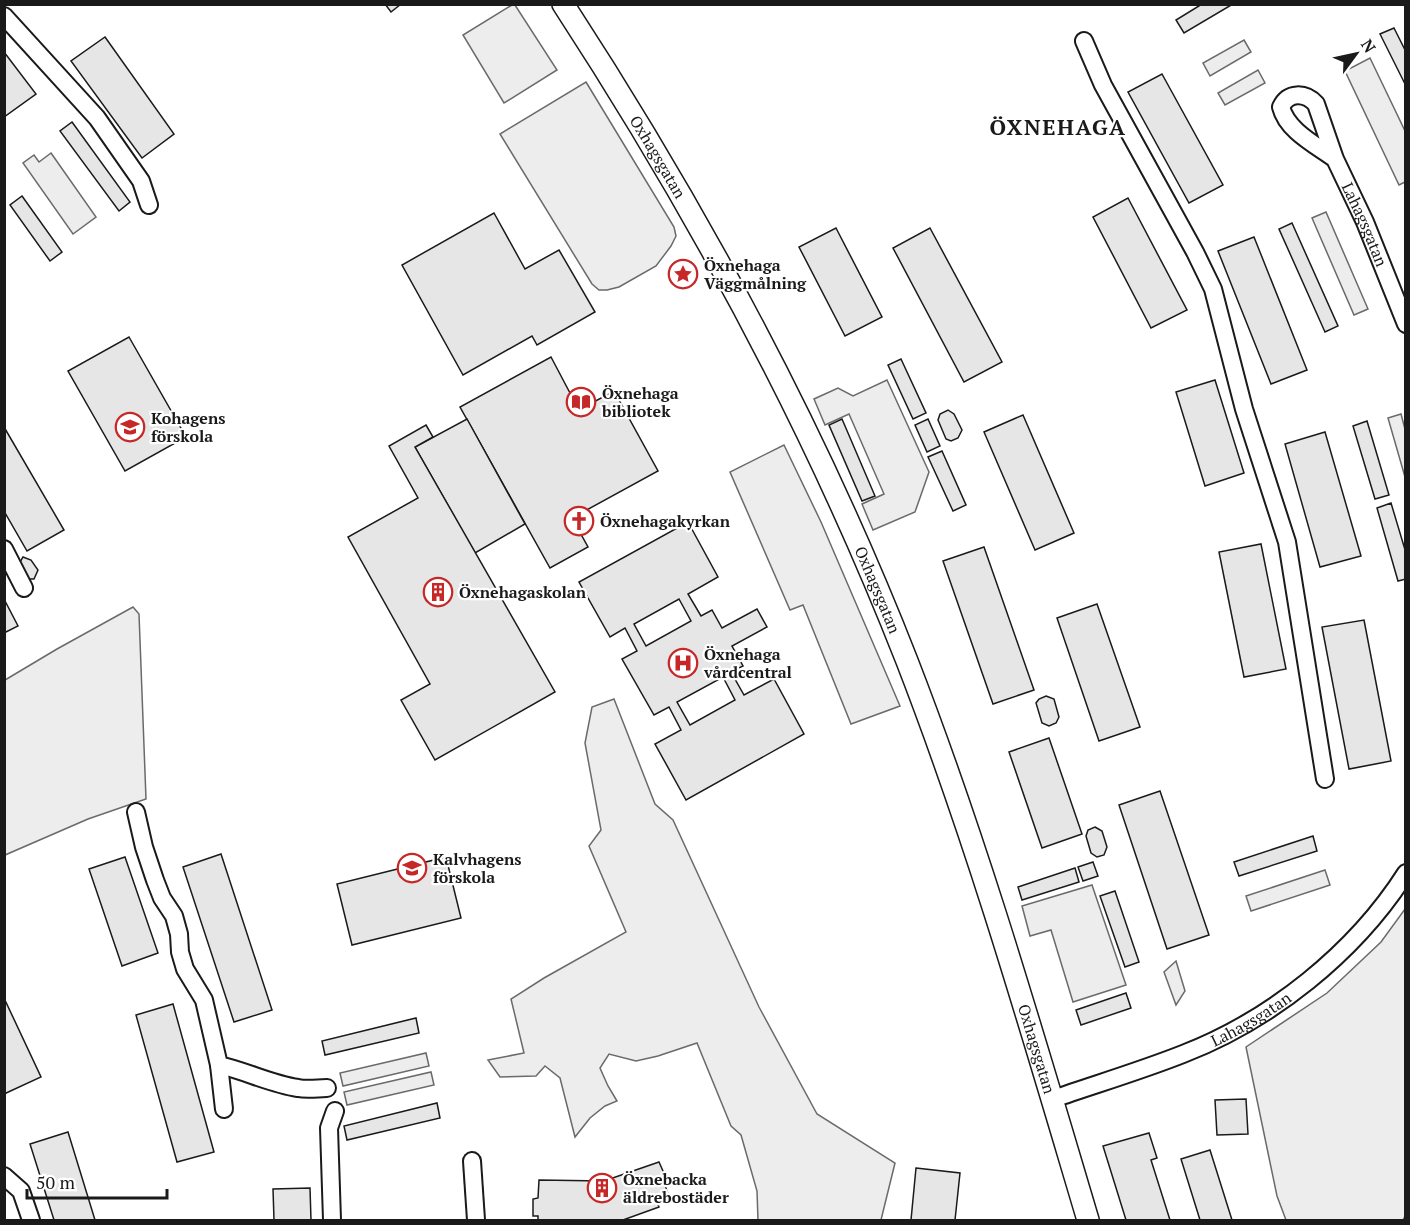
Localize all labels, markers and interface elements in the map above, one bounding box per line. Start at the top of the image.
north arrow [1326,24,1386,84]
text: N [1356,35,1381,57]
street label: Oxhagsgatan [625,111,691,203]
district label: ÖXNEHAGA [989,112,1127,141]
street label: Lahagsgatan [1337,179,1393,270]
place label: Öxnehaga Väggmålning [704,254,807,294]
place icon: Öxnehaga Väggmålning [667,258,699,290]
place label: Öxnehaga bibliotek [601,382,679,422]
library icon: Öxnehaga bibliotek [565,386,597,418]
place label: Kohagens förskola [151,407,225,447]
school or university icon: Kohagens förskola [114,411,146,443]
church icon: Öxnehagakyrkan [563,505,595,537]
place label: Öxnehagakyrkan [600,510,731,532]
street label: Oxhagsgatan [850,543,906,637]
building icon: Öxnehagaskolan [422,576,454,608]
place label: Öxnehagaskolan [459,581,587,603]
place label: Öxnehaga vårdcentral [703,643,792,683]
hospital icon: Öxnehaga vårdcentral [667,647,699,679]
place label: Kalvhagens förskola [433,848,522,888]
school or university icon: Kalvhagens förskola [396,852,428,884]
street label: Lahagsgatan [1207,986,1296,1051]
street label: Oxhagsgatan [1013,1001,1061,1097]
scale bar [27,1162,166,1200]
place label: Öxnebacka äldrebostäder [623,1168,729,1208]
text: 50 m [36,1170,76,1194]
building icon: Öxnebacka äldrebostäder [586,1172,618,1204]

